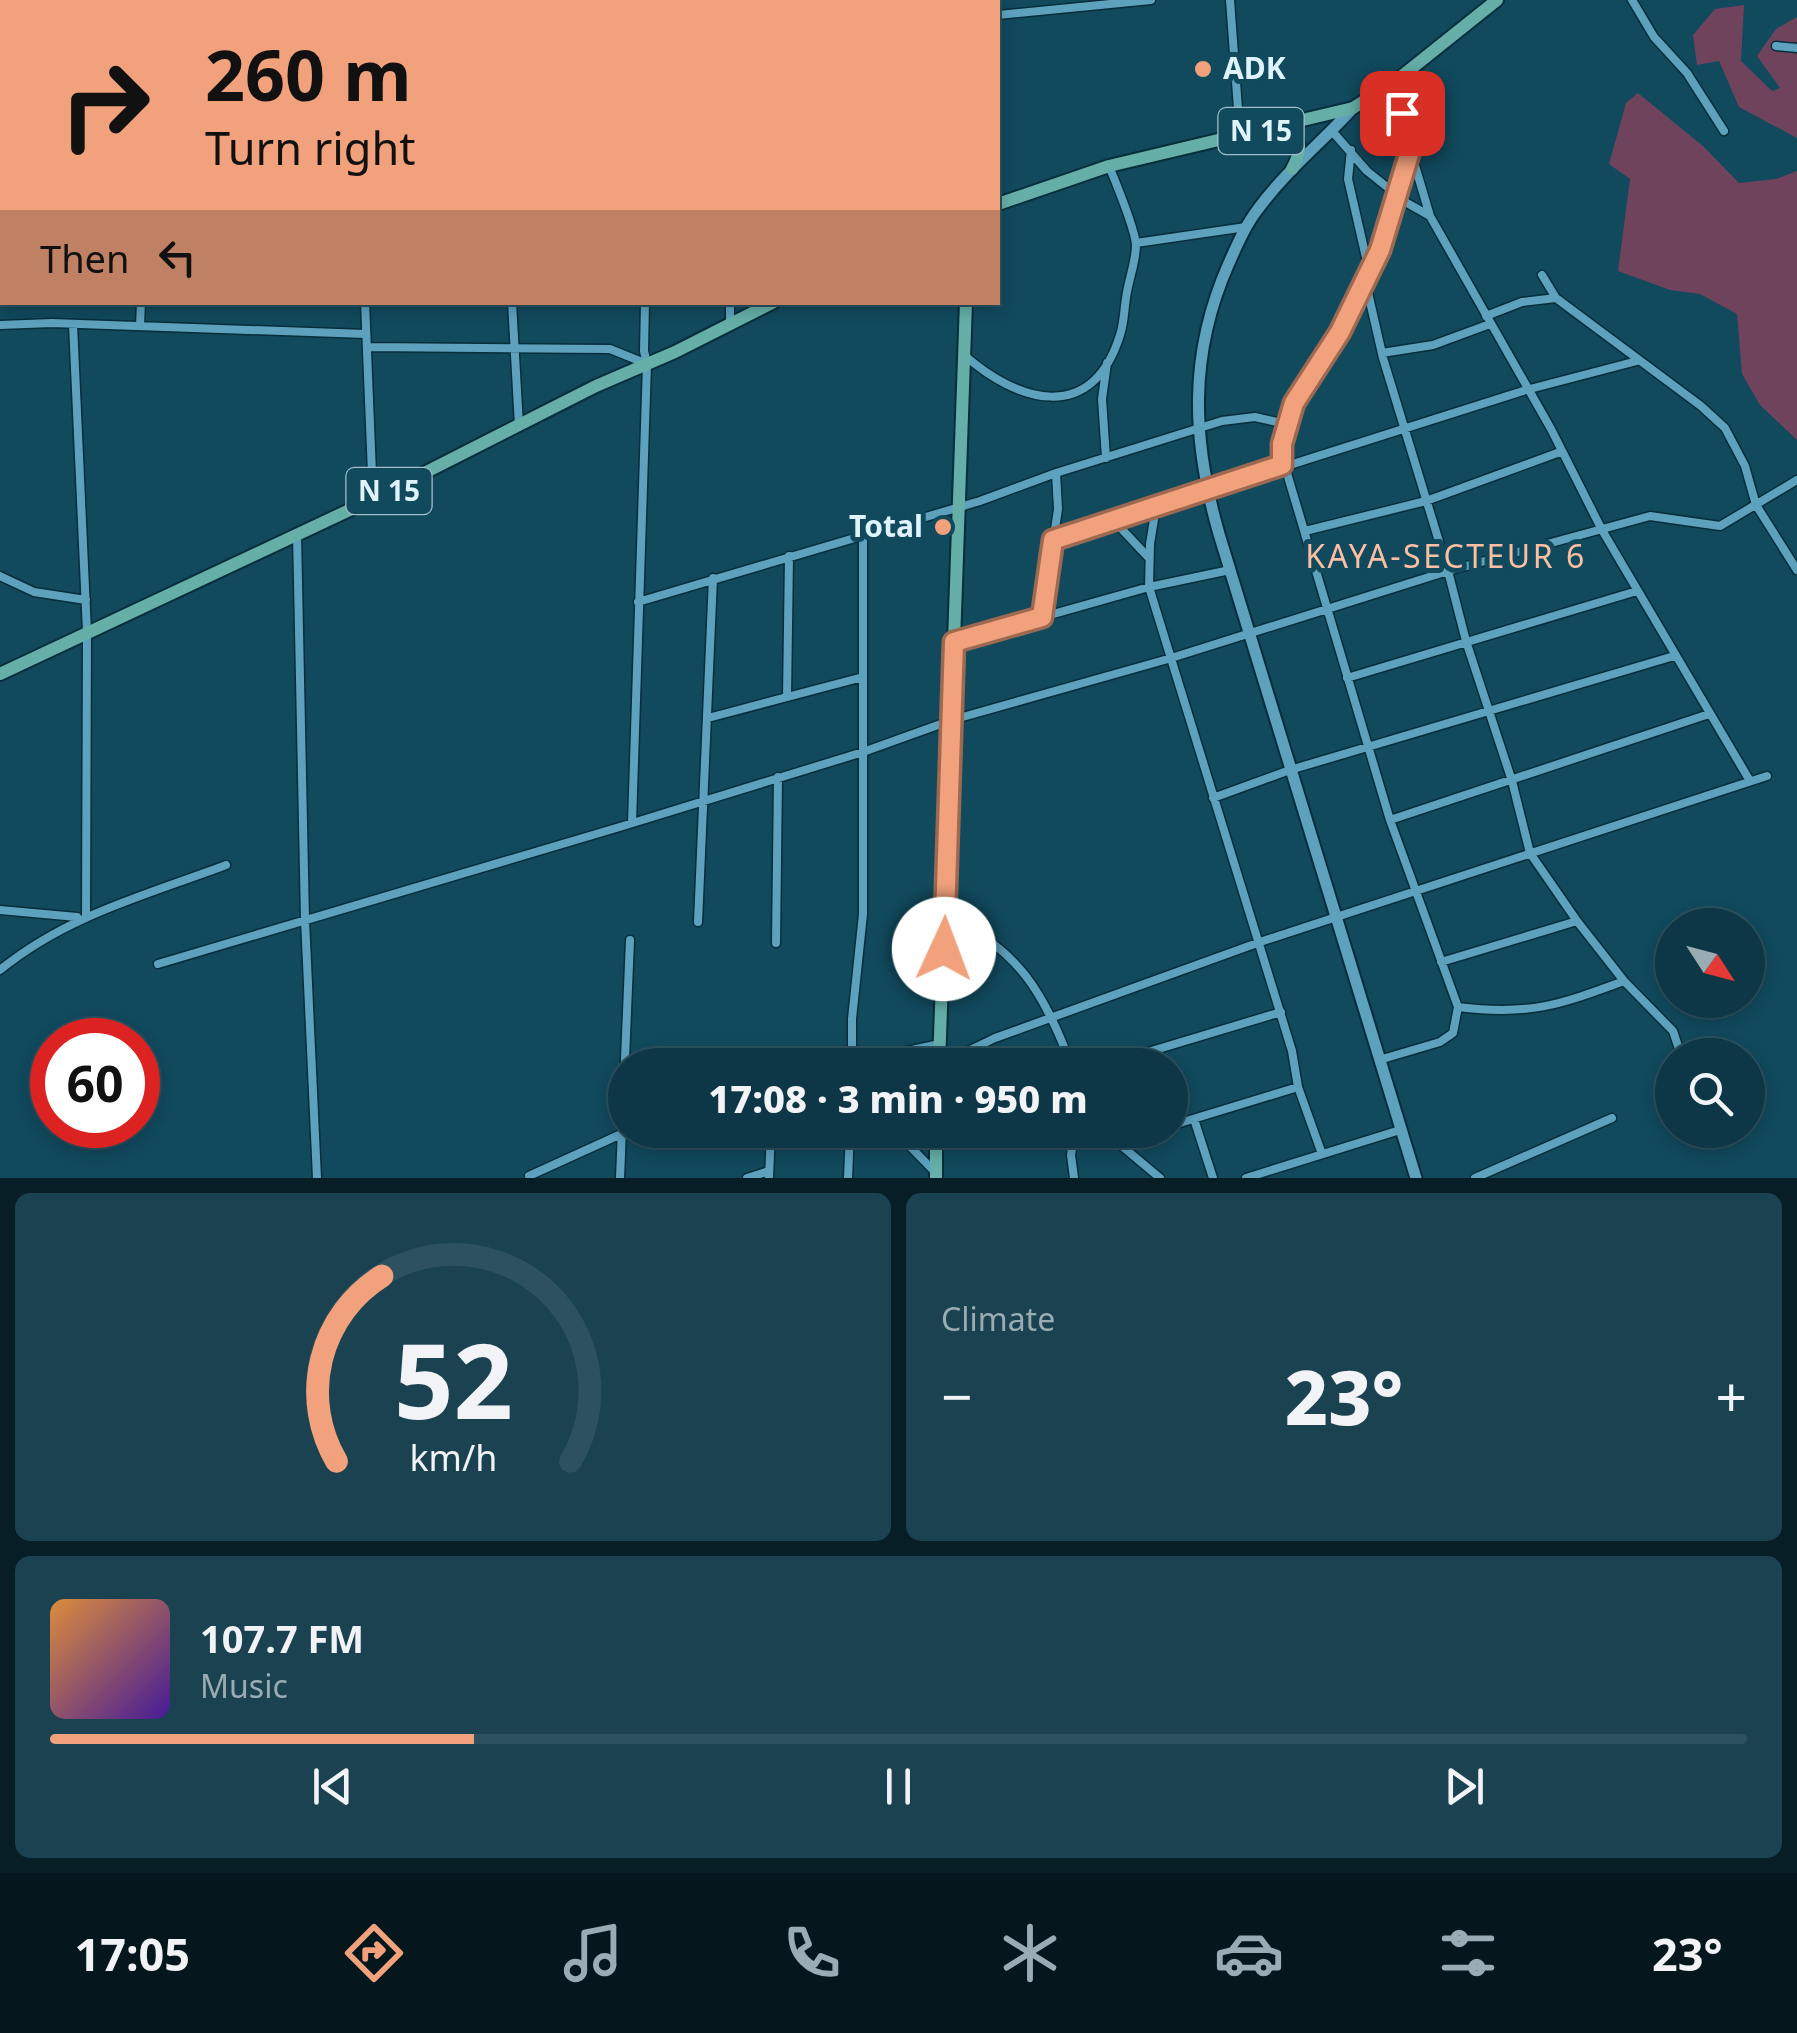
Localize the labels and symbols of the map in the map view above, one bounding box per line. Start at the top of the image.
place label: ADK [1223,47,1286,88]
marker: ADK [1192,58,1214,80]
pin [1360,71,1445,156]
road number: N 15 [1218,108,1304,154]
road number: N 15 [346,468,432,514]
place label: Total [849,505,923,546]
marker: Total [932,516,954,538]
district label: KAYA-SECTEUR 6 [1305,534,1587,577]
position arrow [892,897,996,1001]
north arrow [1655,908,1765,1018]
speed limit sign: 60 [30,1018,160,1148]

